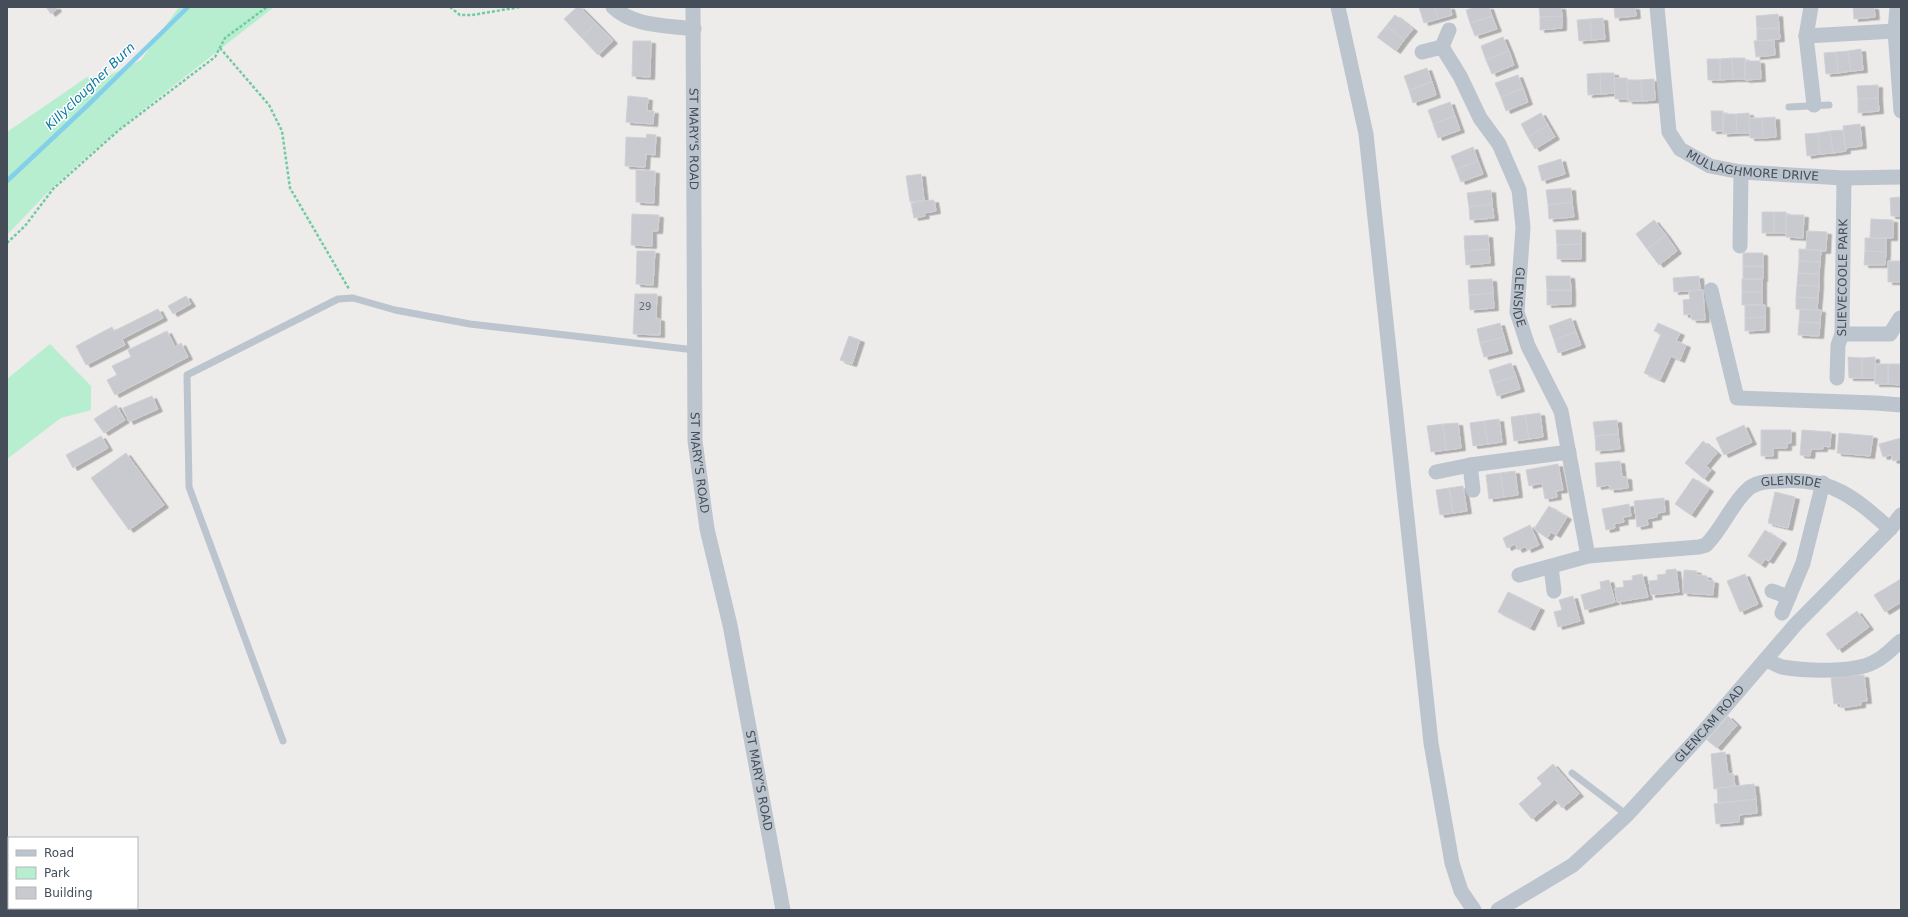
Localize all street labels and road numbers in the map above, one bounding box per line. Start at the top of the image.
street label: ST MARY'S ROAD [686,88,701,190]
street label: MULLAGHMORE DRIVE [1684,147,1819,184]
street label: SLIEVECOOLE PARK [1835,218,1850,337]
street label: GLENSIDE [1510,266,1528,329]
street label: ST MARY'S ROAD [688,412,712,514]
street label: GLENSIDE [1760,473,1823,491]
street label: GLENCAM ROAD [1672,682,1747,765]
street label: ST MARY'S ROAD [743,729,775,832]

